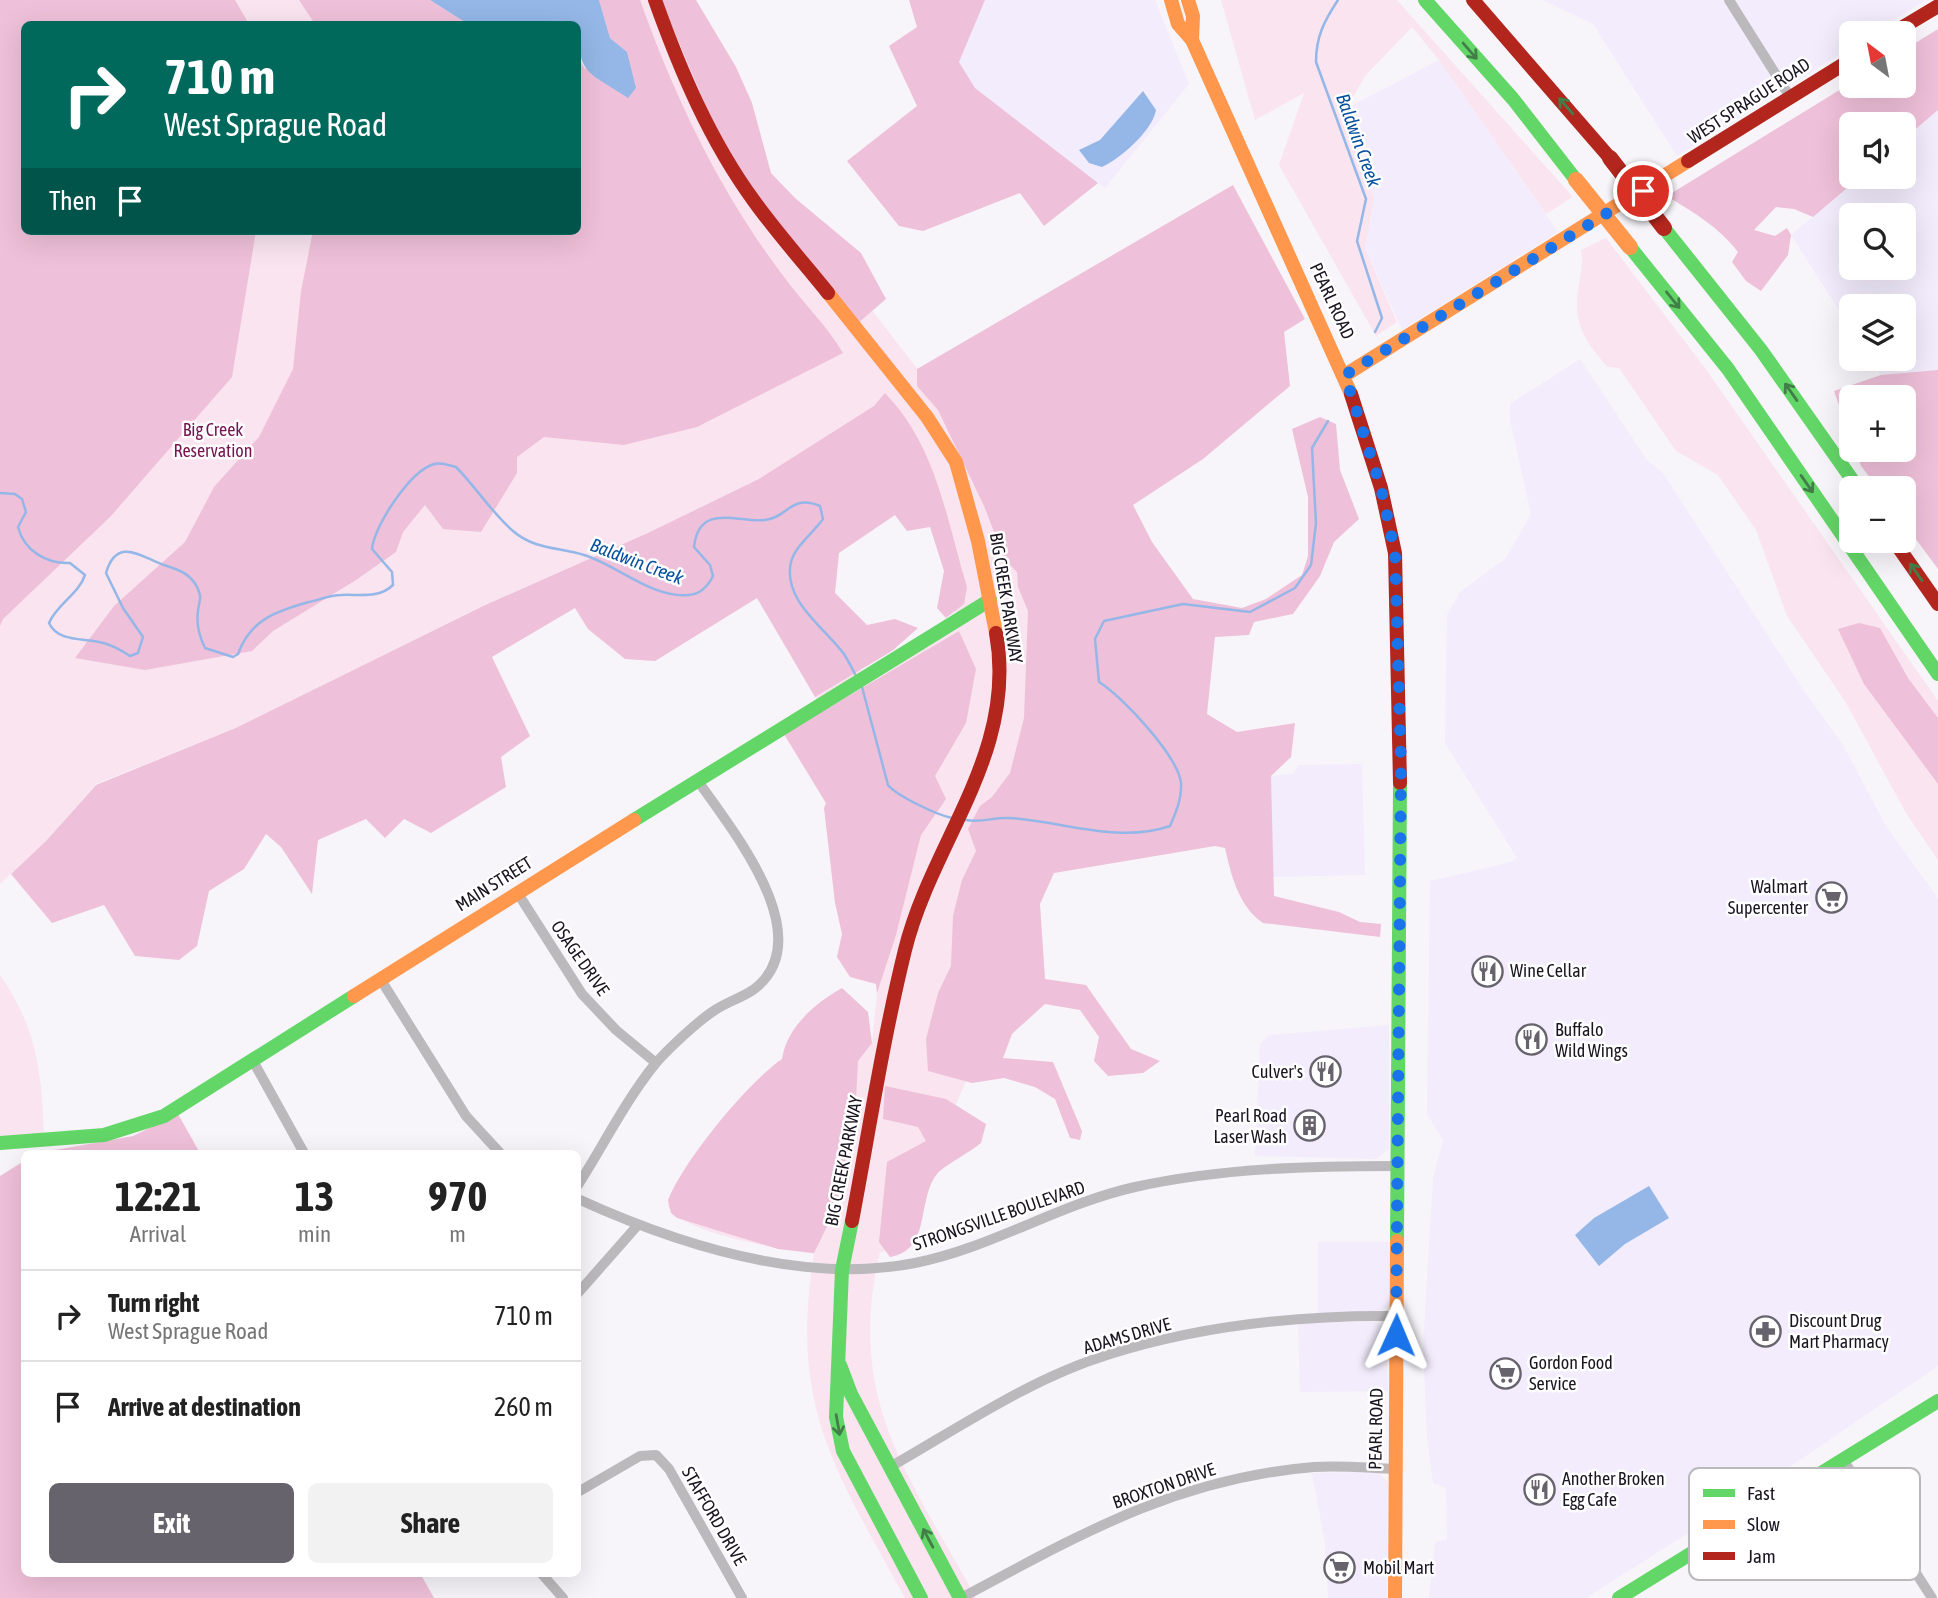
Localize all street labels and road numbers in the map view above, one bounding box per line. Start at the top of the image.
street label: WEST SPRAGUE ROAD [1684,53,1814,148]
street label: PEARL ROAD [1306,259,1359,342]
street label: BIG CREEK PARKWAY [986,531,1027,665]
street label: MAIN STREET [452,852,536,915]
street label: OSAGE DRIVE [547,916,614,1000]
street label: BIG CREEK PARKWAY [821,1094,866,1228]
street label: STRONGSVILLE BOULEVARD [910,1176,1088,1255]
street label: ADAMS DRIVE [1081,1313,1173,1358]
street label: PEARL ROAD [1364,1388,1387,1470]
street label: BROXTON DRIVE [1110,1458,1218,1513]
street label: STAFFORD DRIVE [678,1463,751,1569]

